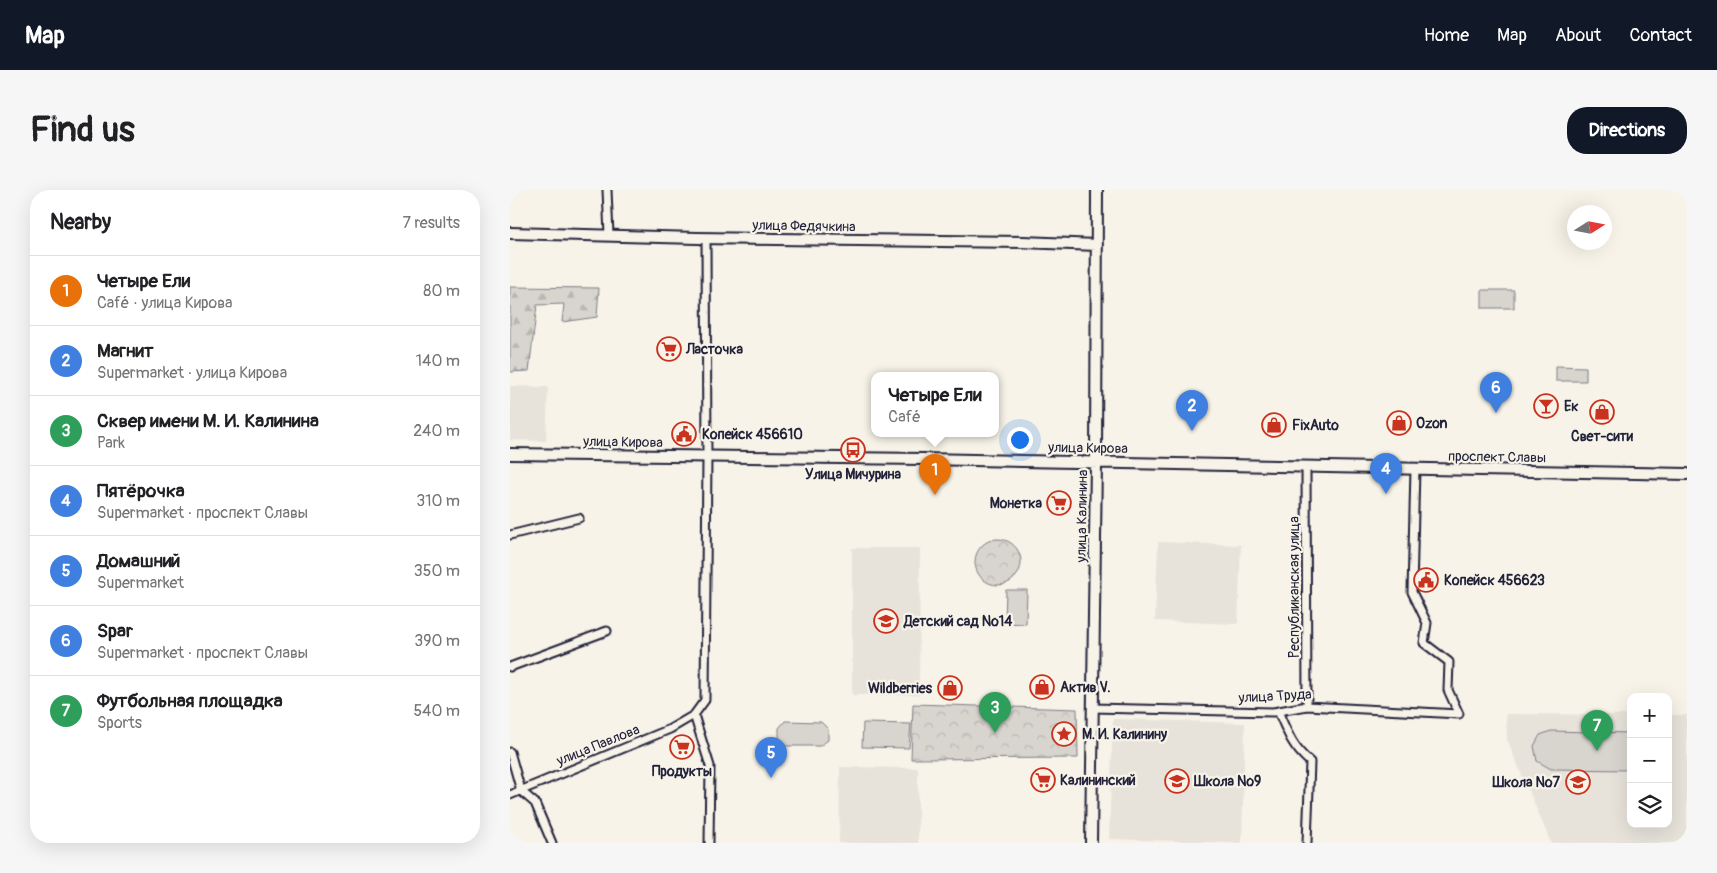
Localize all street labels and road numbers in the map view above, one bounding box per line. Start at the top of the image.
street label: улица Федячкина [751,217,856,235]
street label: улица Кирова [582,433,663,451]
street label: улица Кирова [1047,439,1128,457]
street label: проспект Славы [1448,448,1546,466]
street label: улица Калинина [1073,469,1091,564]
street label: Республиканская улица [1286,516,1303,658]
street label: улица Труда [1237,686,1312,706]
street label: улица Павлова [553,721,642,770]

